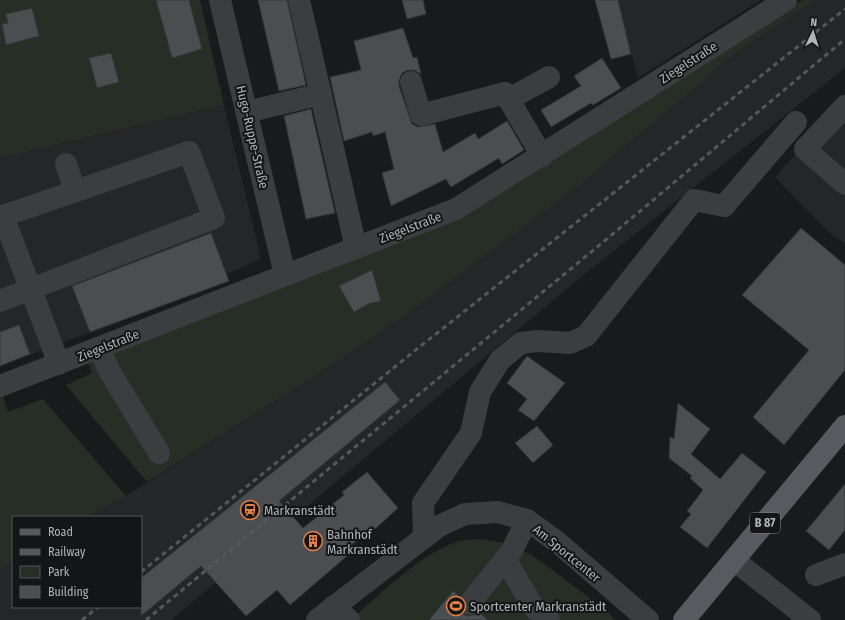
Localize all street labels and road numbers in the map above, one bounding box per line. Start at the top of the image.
street label: Ziegelstraße [657,38,720,86]
street label: Hugo-Ruppe-Straße [233,84,272,190]
street label: Ziegelstraße [377,209,443,246]
street label: Ziegelstraße [75,326,141,365]
road number: B 87 [750,513,780,533]
street label: Am Sportcenter [530,522,604,585]

